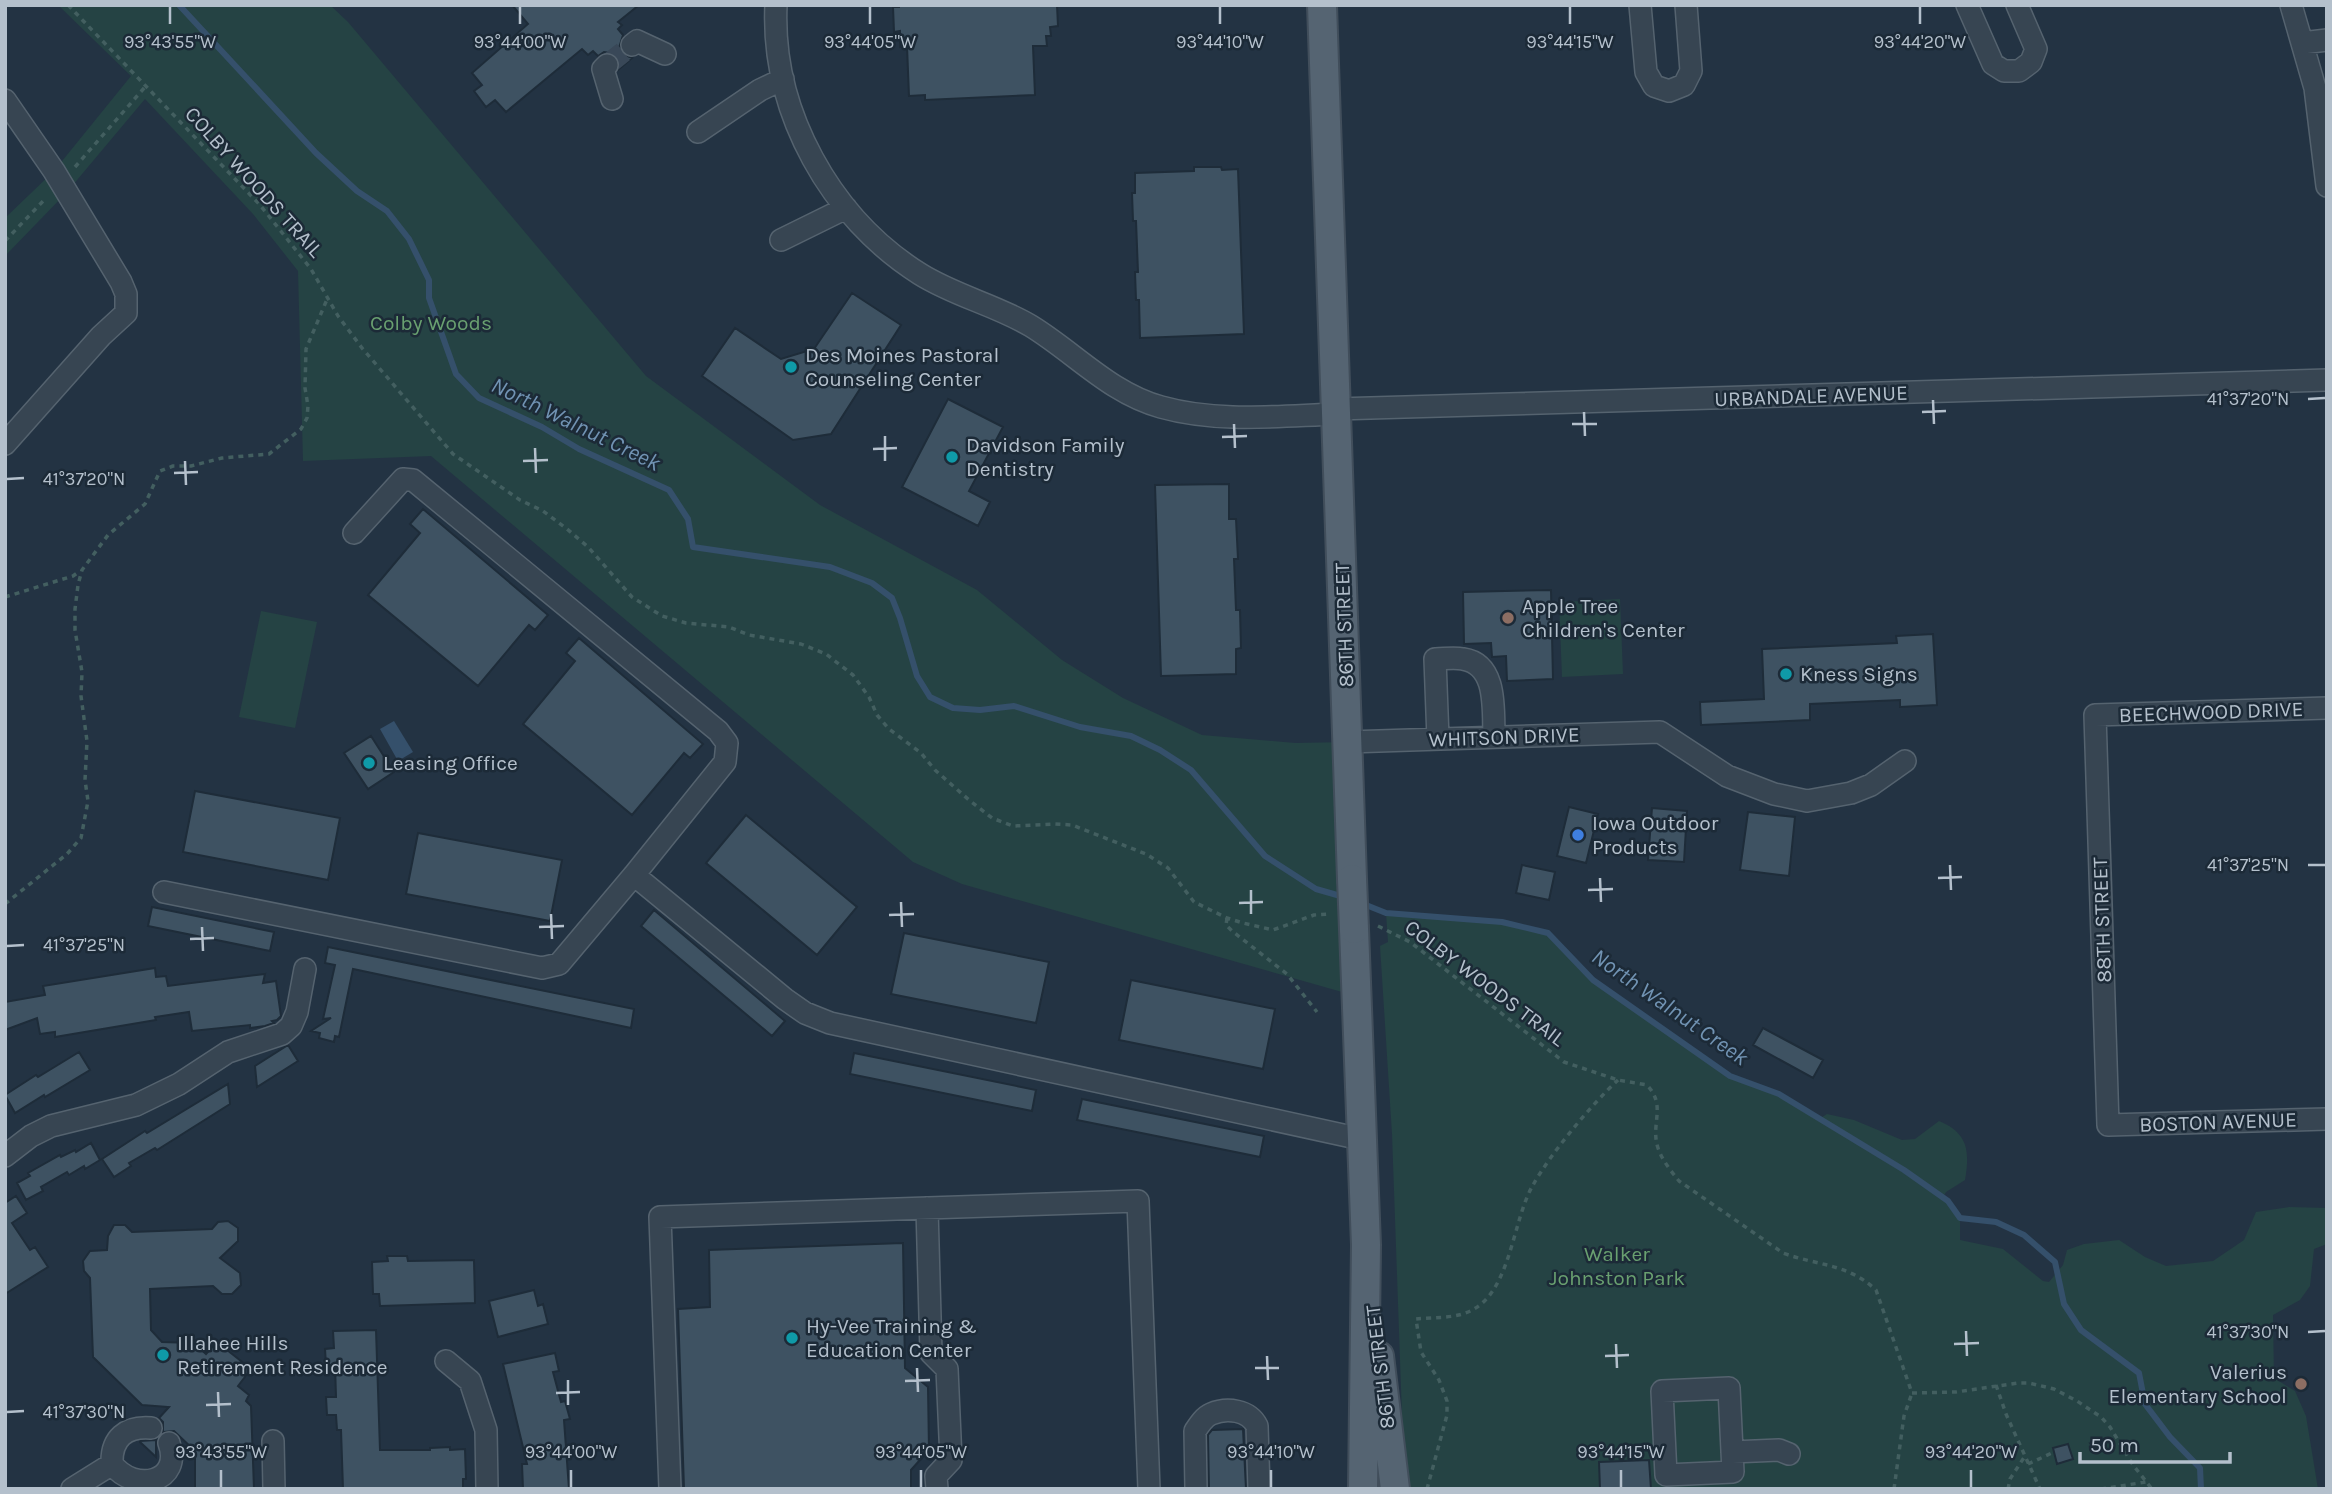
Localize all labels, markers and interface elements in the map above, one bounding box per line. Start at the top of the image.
text: 93°43'55"W [124,31,216,53]
text: 93°44'00"W [474,31,566,53]
text: 93°44'05"W [824,31,916,53]
text: 93°44'10"W [1176,31,1264,53]
text: 93°44'15"W [1526,31,1614,53]
text: 93°44'20"W [1874,31,1966,53]
street label: COLBY WOODS TRAIL [180,102,328,262]
park label: Colby Woods [370,311,492,335]
place label: Des Moines Pastoral Counseling Center [805,343,999,391]
marker: Des Moines Pastoral Counseling Center [783,359,799,375]
water label: North Walnut Creek [487,371,665,477]
street label: URBANDALE AVENUE [1714,381,1908,411]
text: 41°37'20"N [2207,388,2289,410]
place label: Davidson Family Dentistry [966,433,1125,481]
marker: Davidson Family Dentistry [944,449,960,465]
text: 41°37'20"N [43,468,125,490]
street label: 86TH STREET [1330,562,1358,688]
place label: Apple Tree Children's Center [1522,594,1685,642]
marker: Apple Tree Children's Center [1500,610,1516,626]
place label: Kness Signs [1800,662,1918,686]
marker: Kness Signs [1778,666,1794,682]
street label: BEECHWOOD DRIVE [2118,697,2304,727]
street label: WHITSON DRIVE [1428,722,1580,752]
place label: Leasing Office [383,751,518,775]
marker: Leasing Office [361,755,377,771]
place label: Iowa Outdoor Products [1592,811,1719,859]
marker: Iowa Outdoor Products [1570,827,1586,843]
text: 41°37'25"N [2207,854,2289,876]
street label: 88TH STREET [2088,856,2116,983]
street label: COLBY WOODS TRAIL [1400,915,1570,1051]
text: 41°37'25"N [43,934,125,956]
water label: North Walnut Creek [1586,943,1754,1071]
street label: BOSTON AVENUE [2139,1107,2297,1137]
park label: Walker Johnston Park [1549,1242,1685,1290]
street label: 86TH STREET [1360,1303,1400,1430]
place label: Hy-Vee Training & Education Center [806,1314,977,1362]
text: 41°37'30"N [2207,1321,2289,1343]
marker: Hy-Vee Training & Education Center [784,1330,800,1346]
place label: Illahee Hills Retirement Residence [177,1331,388,1379]
marker: Illahee Hills Retirement Residence [155,1347,171,1363]
place label: Valerius Elementary School [2109,1360,2287,1408]
marker: Valerius Elementary School [2293,1376,2309,1392]
text: 41°37'30"N [43,1401,125,1423]
scale bar [2080,1420,2230,1464]
text: 50 m [2090,1433,2139,1457]
text: 93°43'55"W [175,1441,267,1463]
text: 93°44'00"W [525,1441,617,1463]
text: 93°44'05"W [875,1441,967,1463]
text: 93°44'10"W [1227,1441,1315,1463]
text: 93°44'15"W [1577,1441,1665,1463]
text: 93°44'20"W [1925,1441,2017,1463]

